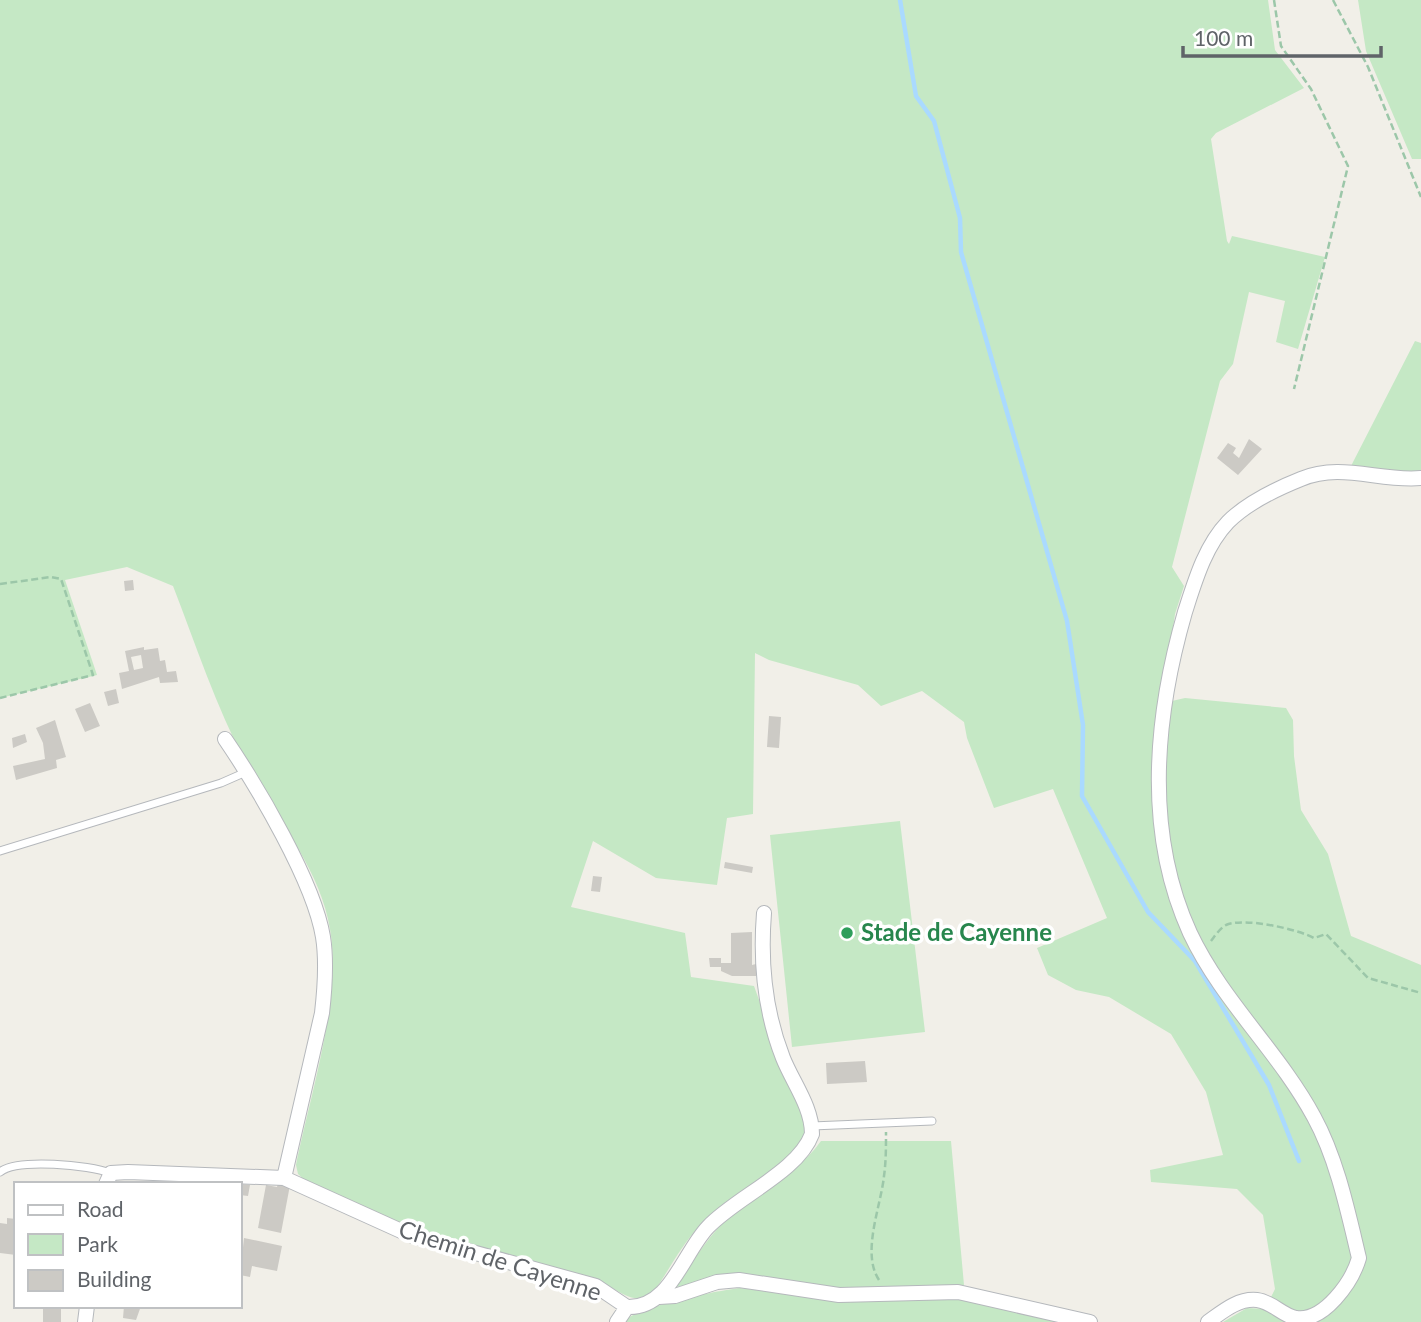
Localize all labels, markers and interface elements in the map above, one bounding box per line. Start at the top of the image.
scale bar [1183,14,1381,58]
text: 100 m [1194,25,1253,50]
place label: Stade de Cayenne [861,917,1052,946]
marker: Stade de Cayenne [839,925,855,941]
legend [14,1182,242,1308]
text: Road [77,1196,124,1221]
street label: Chemin de Cayenne [396,1213,605,1306]
text: Park [77,1231,118,1256]
text: Building [77,1266,152,1291]

